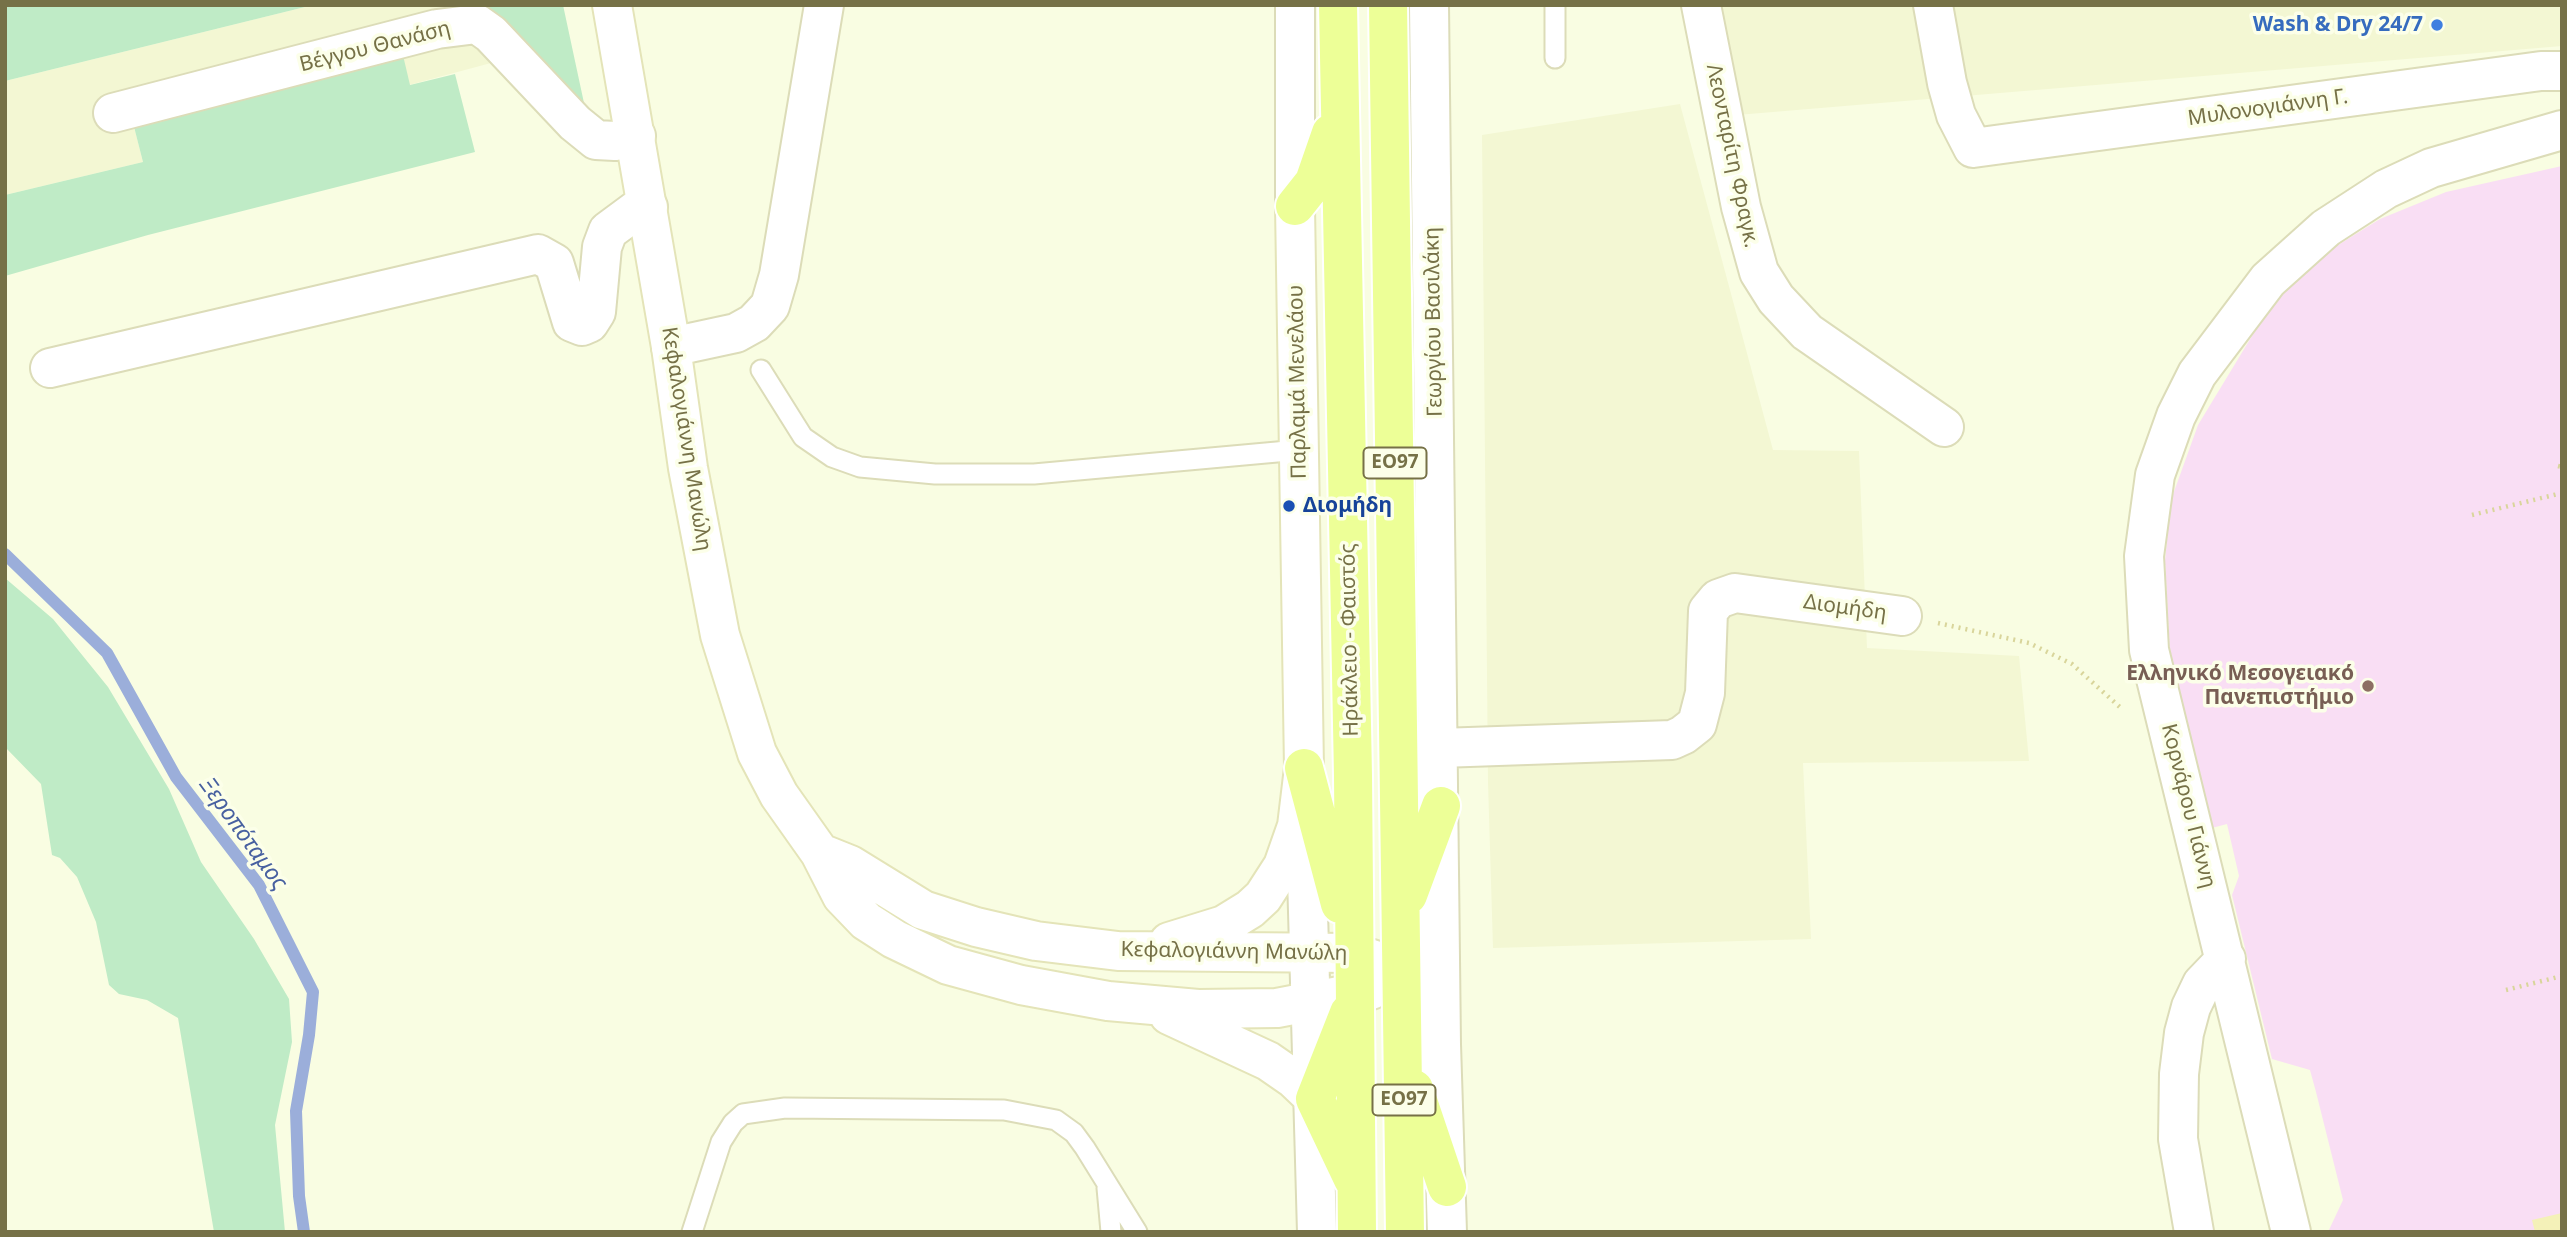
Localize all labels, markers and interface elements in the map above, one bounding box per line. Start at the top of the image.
place label: Wash & Dry 24/7 [2253,12,2423,38]
street label: Βέγγου Θανάση [297,16,453,78]
marker: Wash & Dry 24/7 [2429,17,2445,33]
street label: Λεονταρίτη Φραγκ. [1700,62,1764,250]
street label: Μυλονογιάννη Γ. [2186,84,2350,132]
street label: Γεωργίου Βασιλάκη [1420,227,1448,417]
street label: Παρλαμά Μενελάου [1284,285,1312,479]
street label: Κεφαλογιάννη Μανώλη [656,325,716,553]
road number: ΕΟ97 [1364,447,1426,478]
place label: Διομήδη [1303,493,1392,519]
marker: Διομήδη [1281,498,1297,514]
street label: Ηράκλειο - Φαιστός [1336,543,1364,737]
street label: Διομήδη [1802,590,1888,626]
place label: Ελληνικό Μεσογειακό Πανεπιστήμιο [2126,661,2354,711]
marker: Ελληνικό Μεσογειακό Πανεπιστήμιο [2360,678,2376,694]
street label: Κορνάρου Γιάννη [2155,721,2221,891]
water label: Ξεροπόταμος [193,772,293,896]
street label: Κεφαλογιάννη Μανώλη [1120,937,1348,967]
road number: ΕΟ97 [1372,1084,1436,1116]

